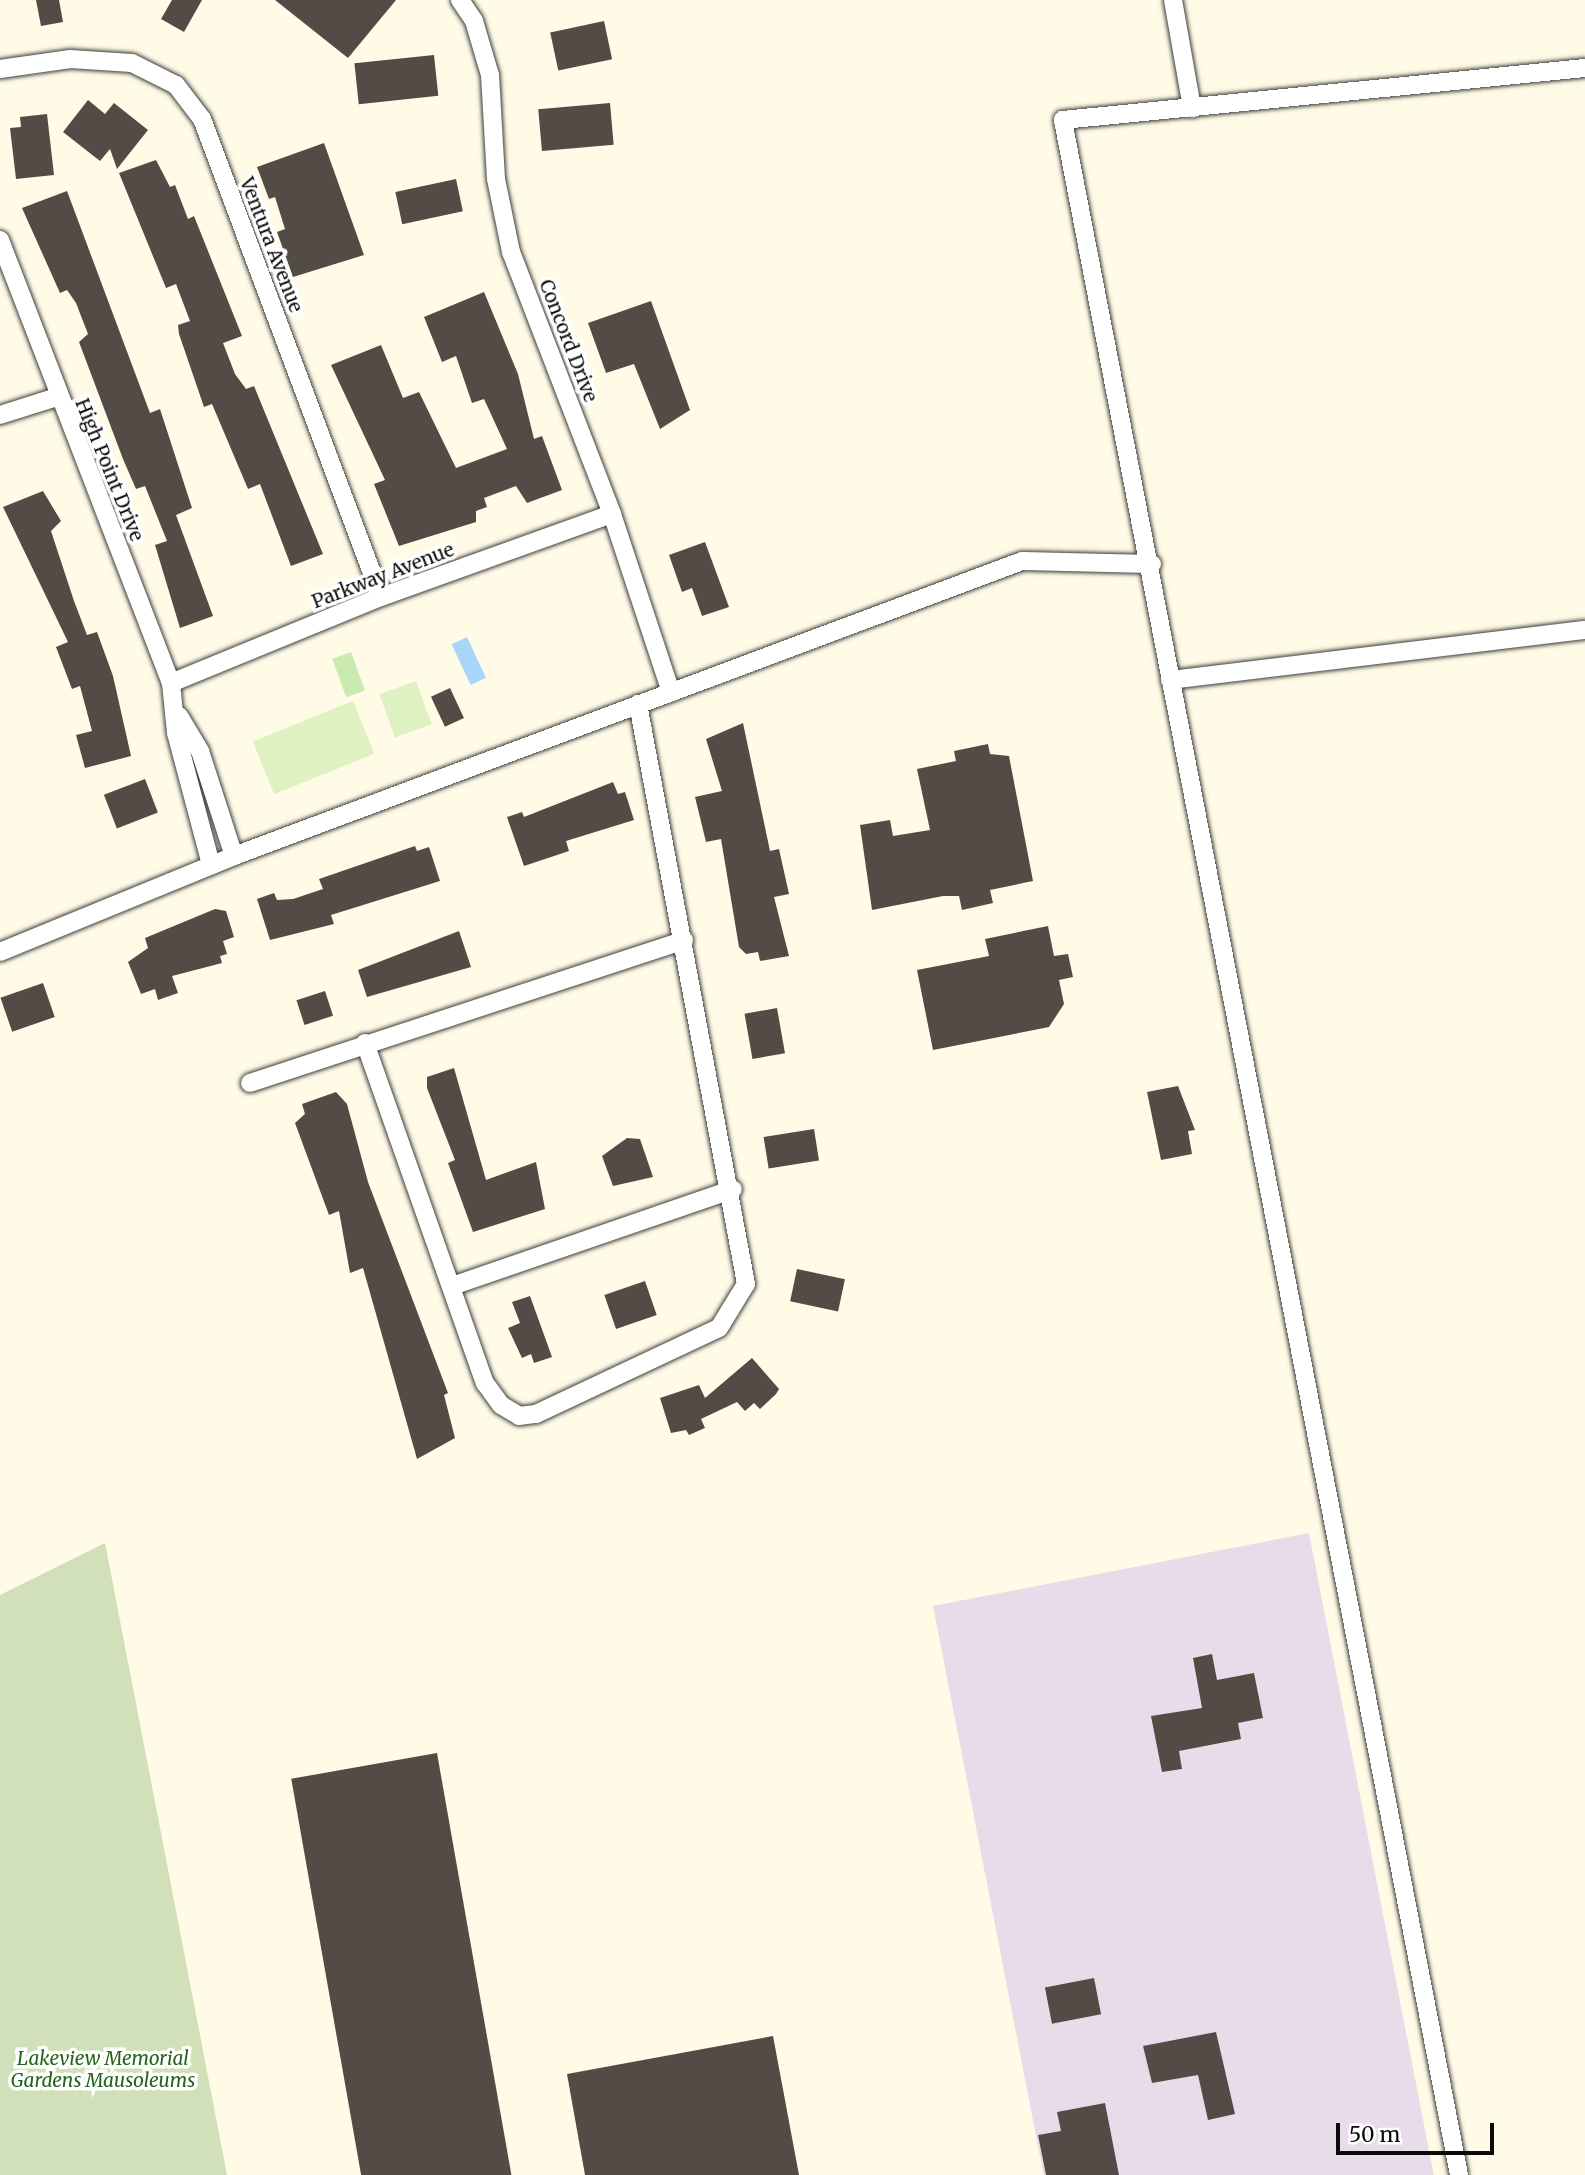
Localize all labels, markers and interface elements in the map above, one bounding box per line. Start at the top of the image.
street label: Ventura Avenue [235,174,307,316]
street label: Concord Drive [534,276,602,406]
street label: High Point Drive [70,395,148,545]
street label: Parkway Avenue [309,538,457,614]
park label: Lakeview Memorial Gardens Mausoleums [11,2048,195,2092]
scale bar [1340,2108,1498,2152]
text: 50 m [1349,2121,1400,2148]

